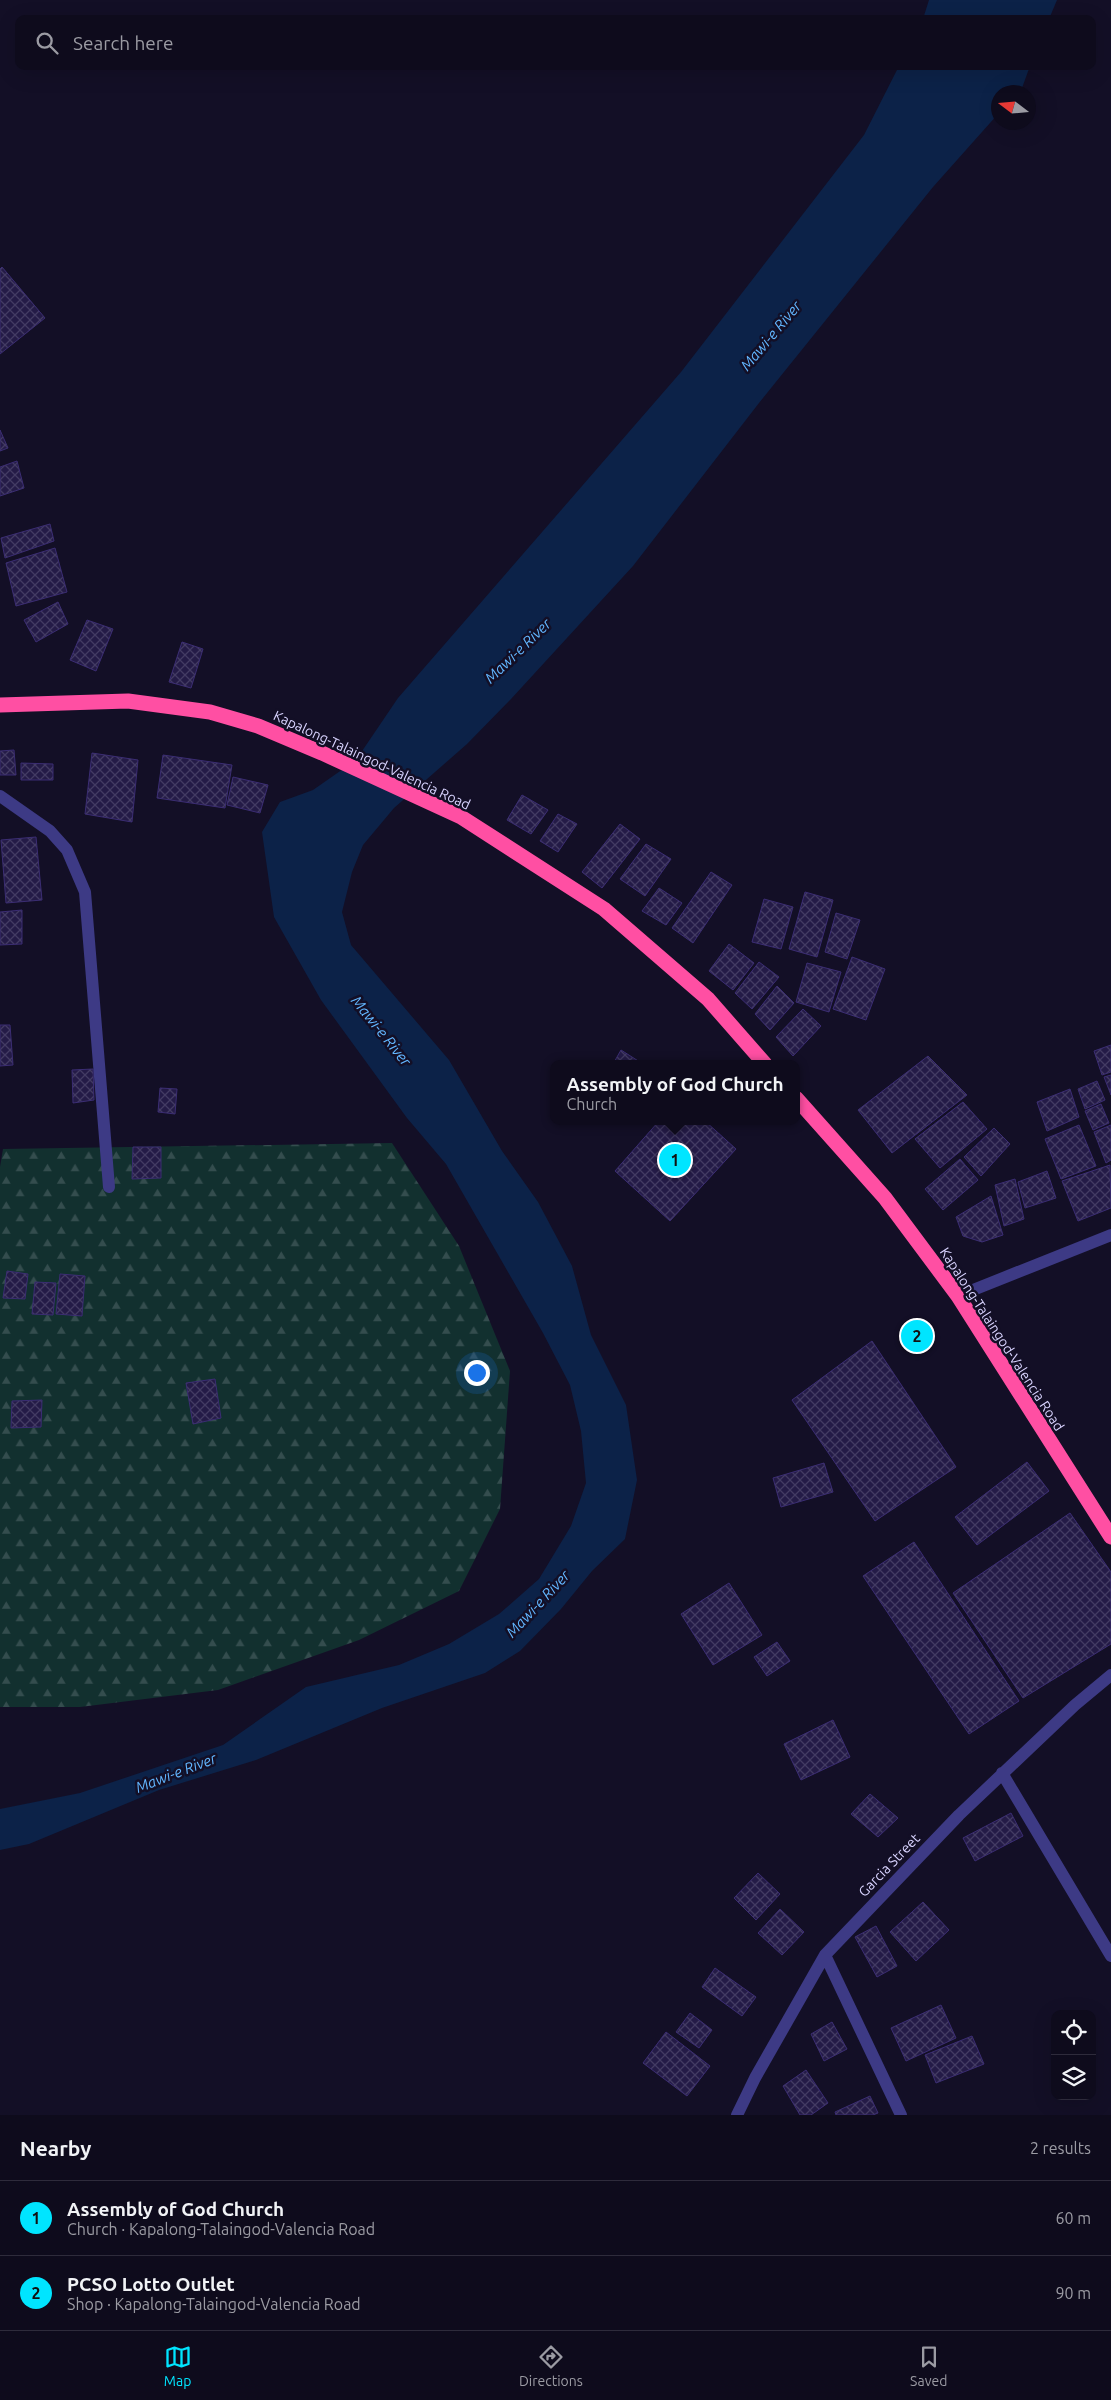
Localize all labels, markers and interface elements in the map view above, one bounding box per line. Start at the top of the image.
search box [15,15,1096,70]
icon: search [33,29,61,57]
text: Search here [73,32,173,54]
north arrow [991,85,1036,130]
water label: Mawi-e River [737,297,805,374]
water label: Mawi-e River [481,614,555,686]
street label: Kapalong-Talaingod-Valencia Road [271,707,473,813]
water label: Mawi-e River [348,992,416,1070]
popup [550,1060,800,1125]
text: Assembly of God Church [566,1073,784,1095]
text: Church [566,1095,617,1113]
pin: 1 [659,1141,691,1179]
street label: Kapalong-Talaingod-Valencia Road [937,1244,1067,1434]
pin: 2 [901,1317,933,1355]
your location [464,1360,490,1386]
water label: Mawi-e River [502,1566,574,1641]
water label: Mawi-e River [133,1749,220,1796]
street label: Garcia Street [855,1830,923,1900]
map controls [1051,2010,1096,2100]
button: locate [1051,2010,1096,2055]
button: layers [1051,2055,1096,2100]
text: Nearby [20,2136,91,2160]
text: 2 results [1030,2139,1091,2157]
text: Assembly of God Church [67,2198,284,2220]
text: 1 [31,2209,41,2227]
text: 60 m [1055,2209,1091,2227]
text: Church · Kapalong-Talaingod-Valencia Road [67,2220,375,2238]
text: PCSO Lotto Outlet [67,2273,235,2295]
text: 2 [31,2284,41,2302]
text: 90 m [1055,2284,1091,2302]
text: Shop · Kapalong-Talaingod-Valencia Road [67,2295,361,2313]
tab: Map [164,2343,192,2389]
tab: Directions [519,2343,583,2389]
tab: Saved [910,2343,947,2389]

